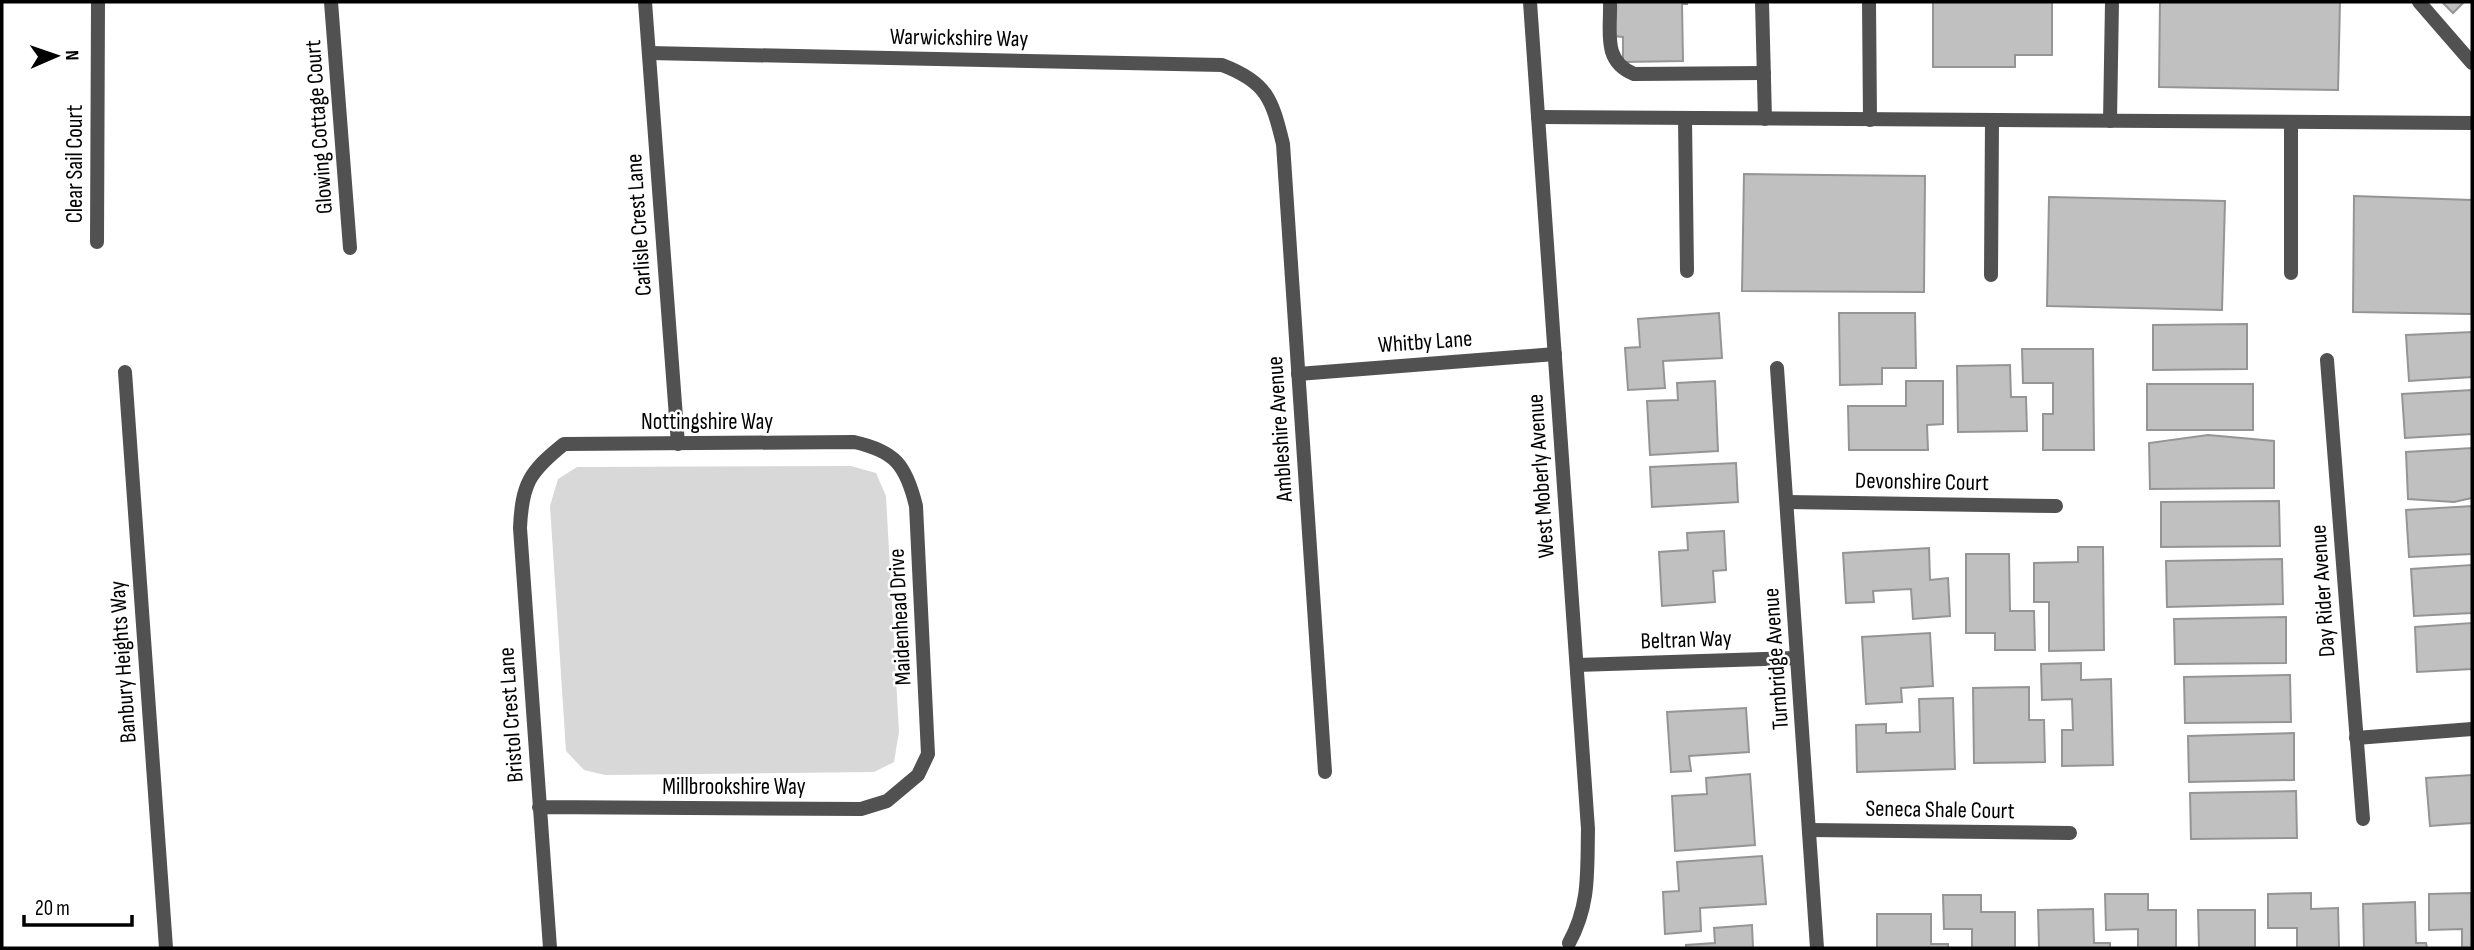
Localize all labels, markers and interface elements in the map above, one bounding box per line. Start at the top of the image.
north arrow [21,21,91,91]
street label: Warwickshire Way [890,23,1029,53]
street label: Glowing Cottage Court [299,39,339,215]
text: N [60,50,83,61]
street label: Clear Sail Court [61,105,89,223]
street label: Carlisle Crest Lane [620,153,658,297]
street label: Whitby Lane [1377,325,1473,359]
street label: Ambleshire Avenue [1261,355,1299,504]
street label: West Moberly Avenue [1521,393,1561,559]
street label: Nottingshire Way [641,408,773,436]
street label: Devonshire Court [1855,467,1989,497]
street label: Day Rider Avenue [2304,524,2342,658]
street label: Maidenhead Drive [882,548,918,686]
street label: Banbury Heights Way [103,580,143,744]
street label: Turnbridge Avenue [1757,587,1795,731]
street label: Beltran Way [1640,624,1732,656]
street label: Bristol Crest Lane [492,646,530,784]
street label: Millbrookshire Way [662,773,806,801]
street label: Seneca Shale Court [1865,795,2015,825]
scale bar [24,884,133,928]
text: 20 m [35,896,70,921]

